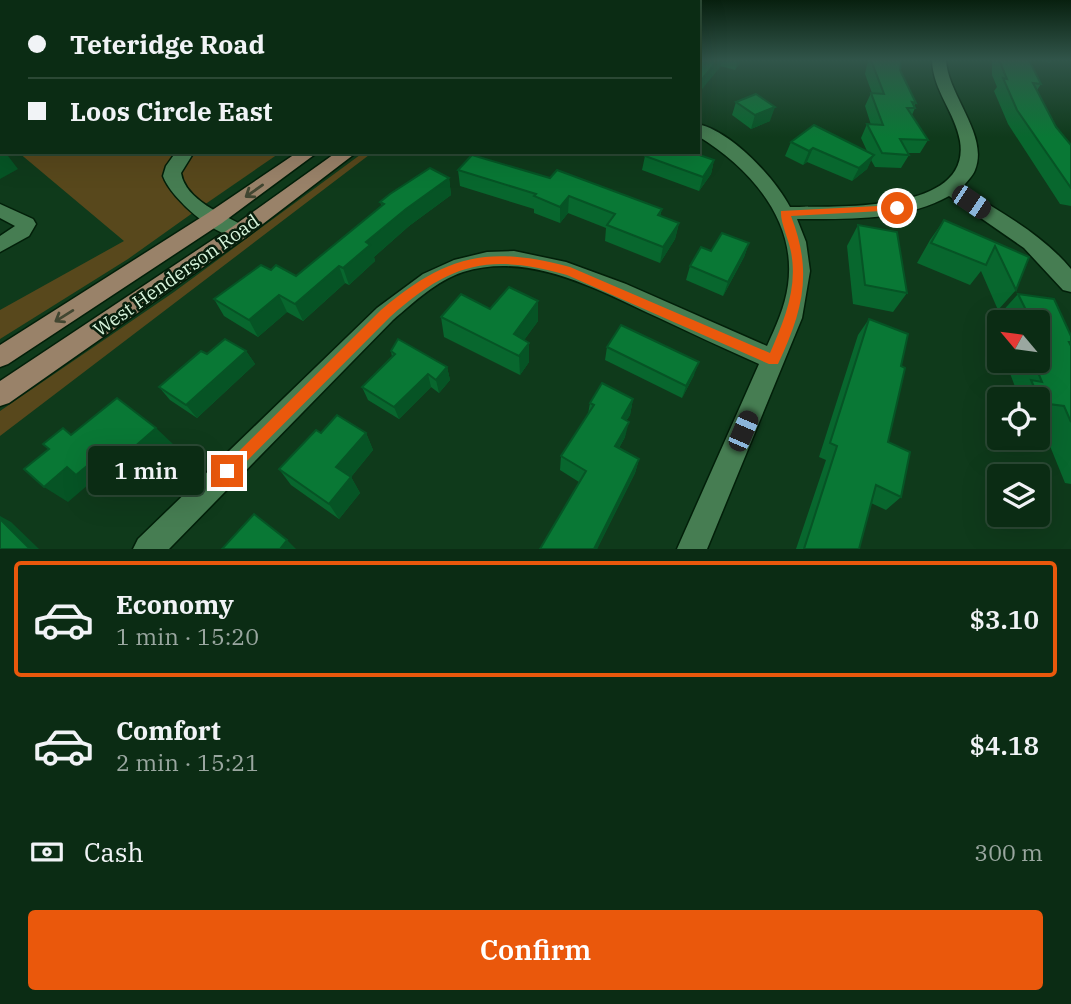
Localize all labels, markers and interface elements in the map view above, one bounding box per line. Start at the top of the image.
text: Teteridge Road [70,27,265,61]
text: Loos Circle East [70,94,273,128]
car [948,182,995,222]
one-way arrow [245,184,264,198]
route start [881,192,913,224]
street label: West Henderson Road [88,209,264,341]
one-way arrow [55,309,74,324]
north arrow [987,310,1050,373]
map controls [987,310,1050,527]
button: locate [987,387,1050,450]
car [726,408,761,454]
callout: 1 min [87,447,202,496]
text: 1 min [114,455,178,485]
route end [211,455,243,487]
button: layers [987,464,1050,527]
text: Economy [116,587,234,621]
icon: car [32,588,95,651]
text: $3.10 [970,602,1039,636]
text: 1 min · 15:20 [116,621,259,651]
text: Comfort [116,713,221,747]
icon: car [32,714,95,777]
text: $4.18 [970,728,1039,762]
text: 2 min · 15:21 [116,747,259,777]
icon: cash [28,833,66,871]
text: Cash [84,835,144,869]
text: 300 m [974,837,1043,867]
button: Confirm [28,910,1043,990]

